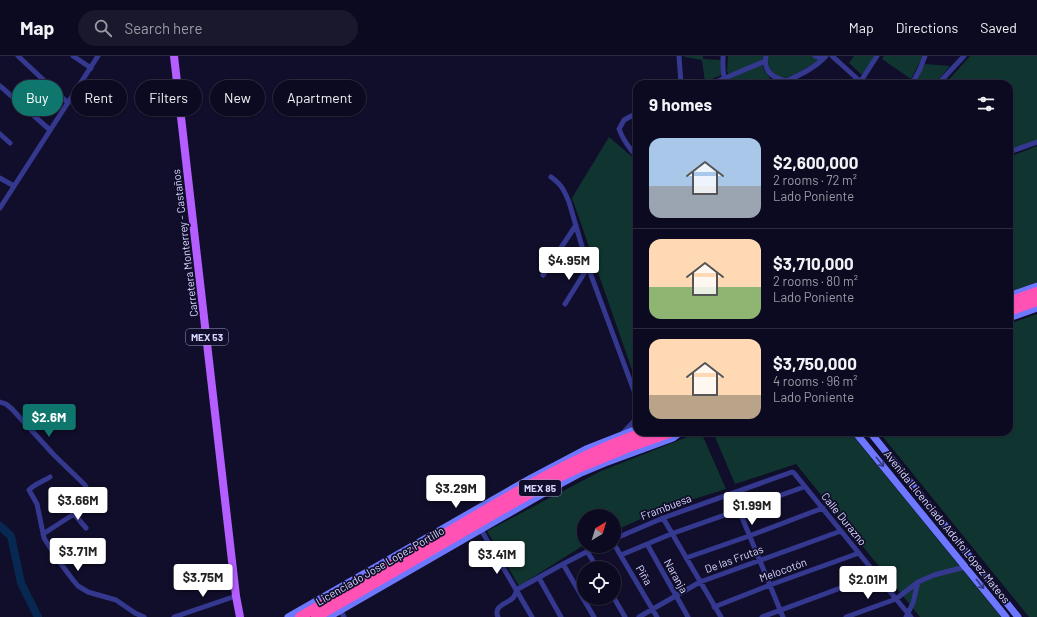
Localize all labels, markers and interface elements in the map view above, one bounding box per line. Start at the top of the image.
search box [78,10,358,46]
text: Map [20,16,54,39]
icon: search [92,17,114,39]
text: Search here [124,19,202,37]
text: Map [849,19,874,36]
text: Directions [896,19,958,36]
text: Saved [980,19,1017,36]
chip: Buy [12,80,63,116]
chip: Rent [71,80,127,116]
chip: Filters [135,80,202,116]
chip: New [210,80,265,116]
chip: Apartment [273,80,366,116]
icon: filters [975,93,997,115]
text: 9 homes [649,94,712,114]
text: $2,600,000 [773,152,858,172]
icon: home [681,154,729,202]
street label: Carretera Monterrey - Castaños [169,168,200,318]
text: 2 rooms · 72 m² [773,172,857,188]
text: Lado Poniente [773,188,854,204]
pin: $4.95M [536,247,602,281]
text: $4.95M [548,252,590,268]
text: $3,710,000 [773,253,854,273]
icon: home [681,255,729,303]
text: 2 rooms · 80 m² [773,273,858,289]
text: Lado Poniente [773,289,854,305]
road number: MEX 53 [186,329,228,345]
text: $3,750,000 [773,353,857,373]
icon: home [681,355,729,403]
text: 4 rooms · 96 m² [773,373,858,389]
text: Lado Poniente [773,389,854,405]
pin: $2.6M [21,404,77,438]
text: $2.6M [32,409,66,425]
street label: Avenida Licenciado Adolfo López Mateos [882,448,1013,606]
one-way arrow [875,457,884,468]
pin: $3.29M [423,475,489,509]
text: $3.29M [435,480,477,496]
road number: MEX 85 [519,480,561,496]
pin: $3.66M [45,487,111,521]
street label: Calle Durazno [819,490,870,548]
street label: Frambuesa [639,491,693,522]
text: $3.66M [57,492,99,508]
pin: $1.99M [719,492,785,526]
text: $1.99M [733,497,771,513]
north arrow [577,509,621,553]
map controls [577,509,621,605]
street label: Licenciado Jose Lopez Portillo [313,523,446,608]
pin: $3.71M [45,538,111,572]
pin: $3.41M [464,541,530,575]
street label: De las Frutas [703,542,765,575]
text: $3.71M [59,543,97,559]
text: $3.41M [478,546,516,562]
street label: Melocotón [757,555,808,584]
street label: Naranja [662,556,691,595]
button: locate [577,561,621,605]
street label: Piña [634,562,655,587]
pin: $3.75M [170,564,236,598]
pin: $2.01M [835,566,901,600]
text: $3.75M [183,569,223,585]
text: $2.01M [848,571,888,587]
one-way arrow [975,579,984,590]

